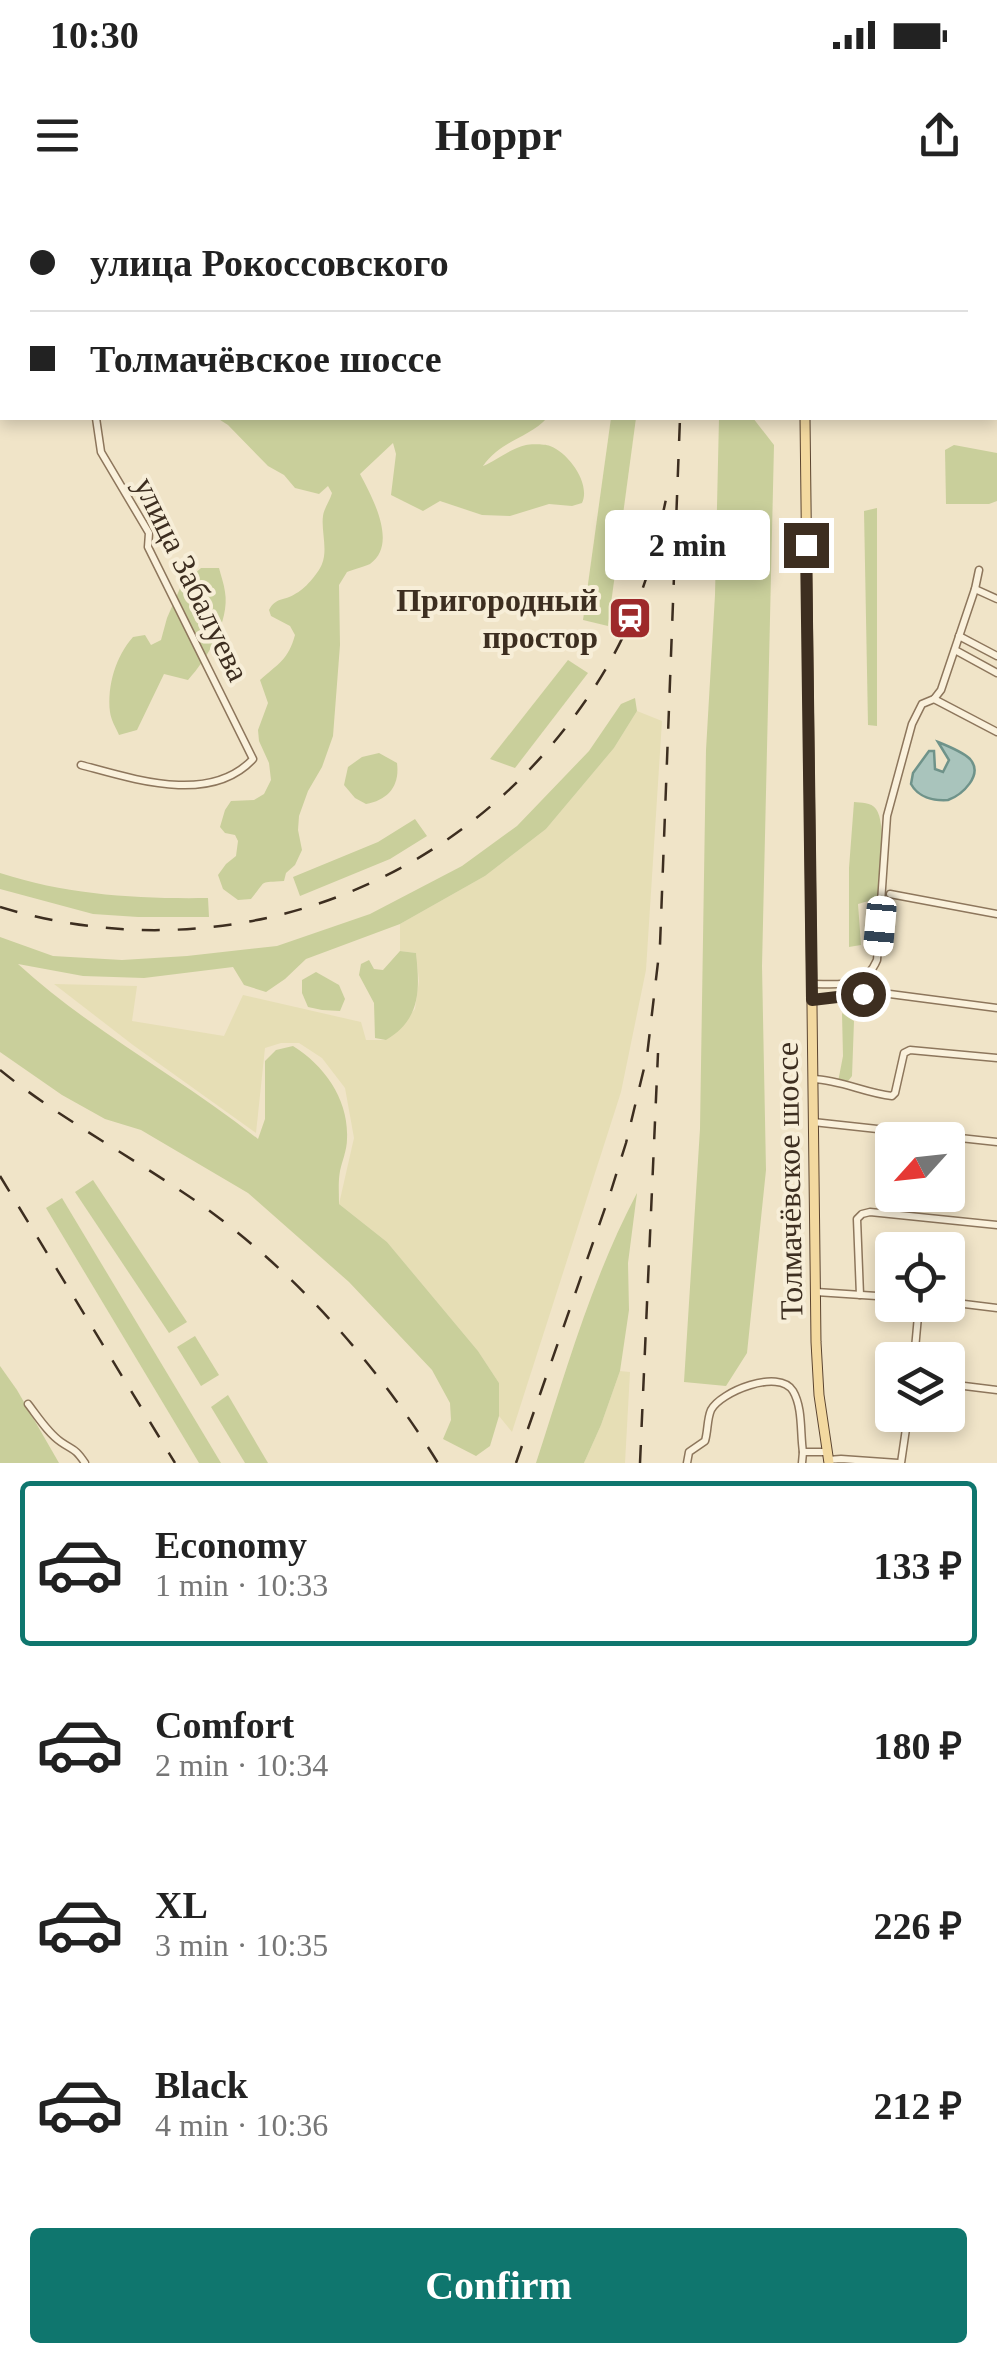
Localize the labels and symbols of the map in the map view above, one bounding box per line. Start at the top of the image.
street label: улица Забалуева [127,471,257,687]
callout: 2 min [606,510,771,580]
route end [784,523,829,568]
place label: Пригородный простор [396,582,598,655]
station icon: Пригородный простор [607,595,653,641]
car [862,895,898,957]
route start [841,972,886,1017]
street label: Толмачёвское шоссе [769,1042,809,1320]
north arrow [875,1122,965,1212]

